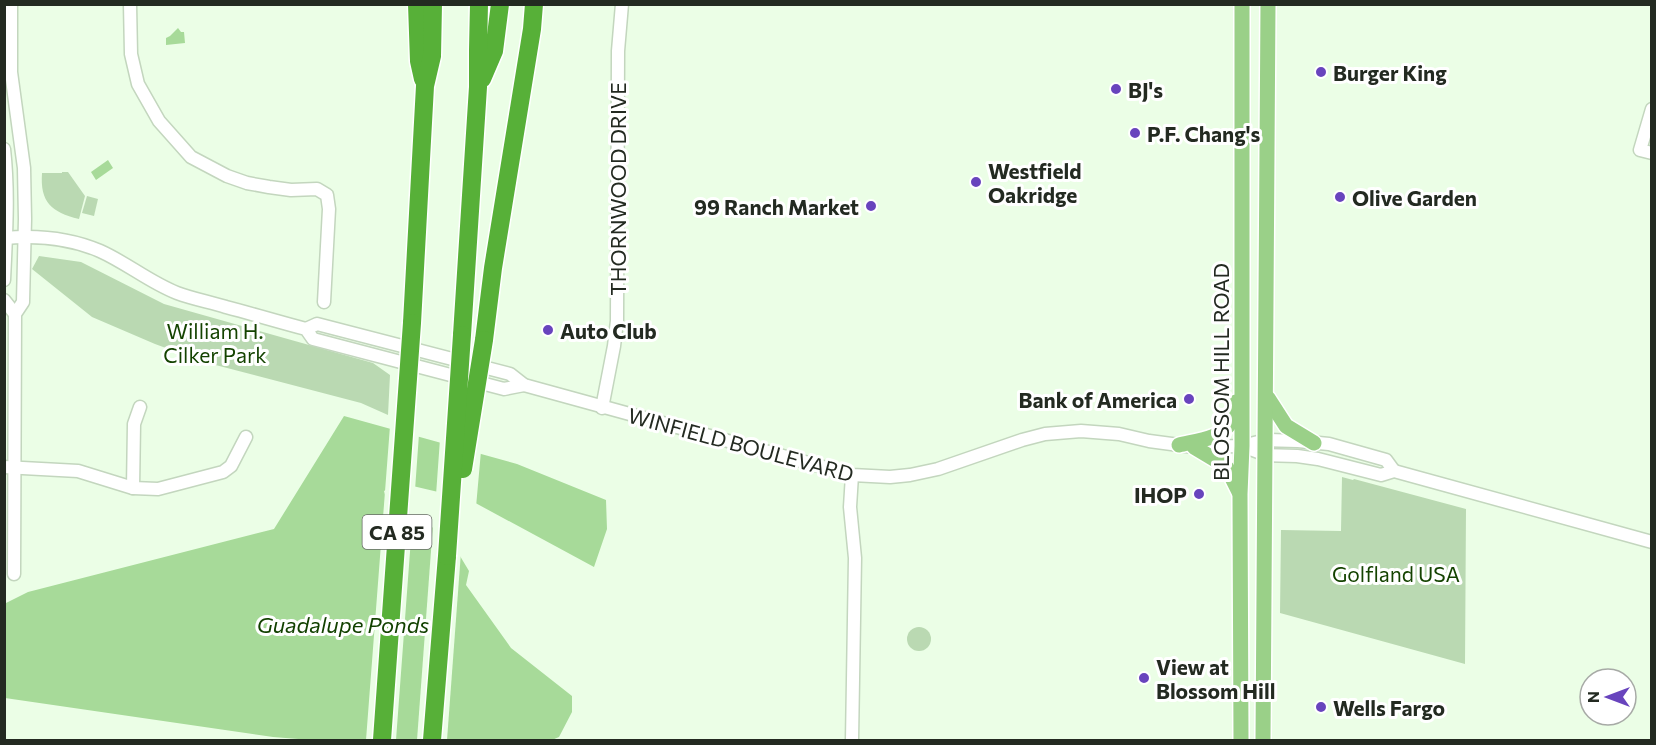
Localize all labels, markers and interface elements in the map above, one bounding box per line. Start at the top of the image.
place label: Burger King [1333,60,1447,85]
marker: Burger King [1314,65,1328,79]
place label: BJ's [1128,77,1163,102]
street label: THORNWOOD DRIVE [605,82,630,296]
marker: BJ's [1109,82,1123,96]
place label: P.F. Chang's [1147,121,1261,146]
marker: P.F. Chang's [1128,126,1142,140]
place label: Westfield Oakridge [988,158,1082,207]
marker: Westfield Oakridge [969,175,983,189]
place label: Olive Garden [1352,185,1477,210]
marker: Olive Garden [1333,190,1347,204]
place label: 99 Ranch Market [694,194,859,219]
marker: 99 Ranch Market [864,199,878,213]
street label: BLOSSOM HILL ROAD [1208,263,1233,481]
park label: William H. Cilker Park [163,318,267,367]
place label: Auto Club [560,318,657,343]
marker: Auto Club [541,323,555,337]
place label: Bank of America [1019,387,1177,412]
marker: Bank of America [1182,392,1196,406]
street label: WINFIELD BOULEVARD [625,402,857,486]
place label: IHOP [1134,482,1187,507]
marker: IHOP [1192,487,1206,501]
road number: CA 85 [362,515,432,549]
park label: Golfland USA [1332,561,1460,586]
water label: Guadalupe Ponds [257,611,429,638]
place label: View at Blossom Hill [1156,654,1275,703]
north arrow [1578,667,1638,727]
marker: View at Blossom Hill [1137,671,1151,685]
text: N [1583,691,1602,703]
place label: Wells Fargo [1333,695,1445,720]
marker: Wells Fargo [1314,700,1328,714]

